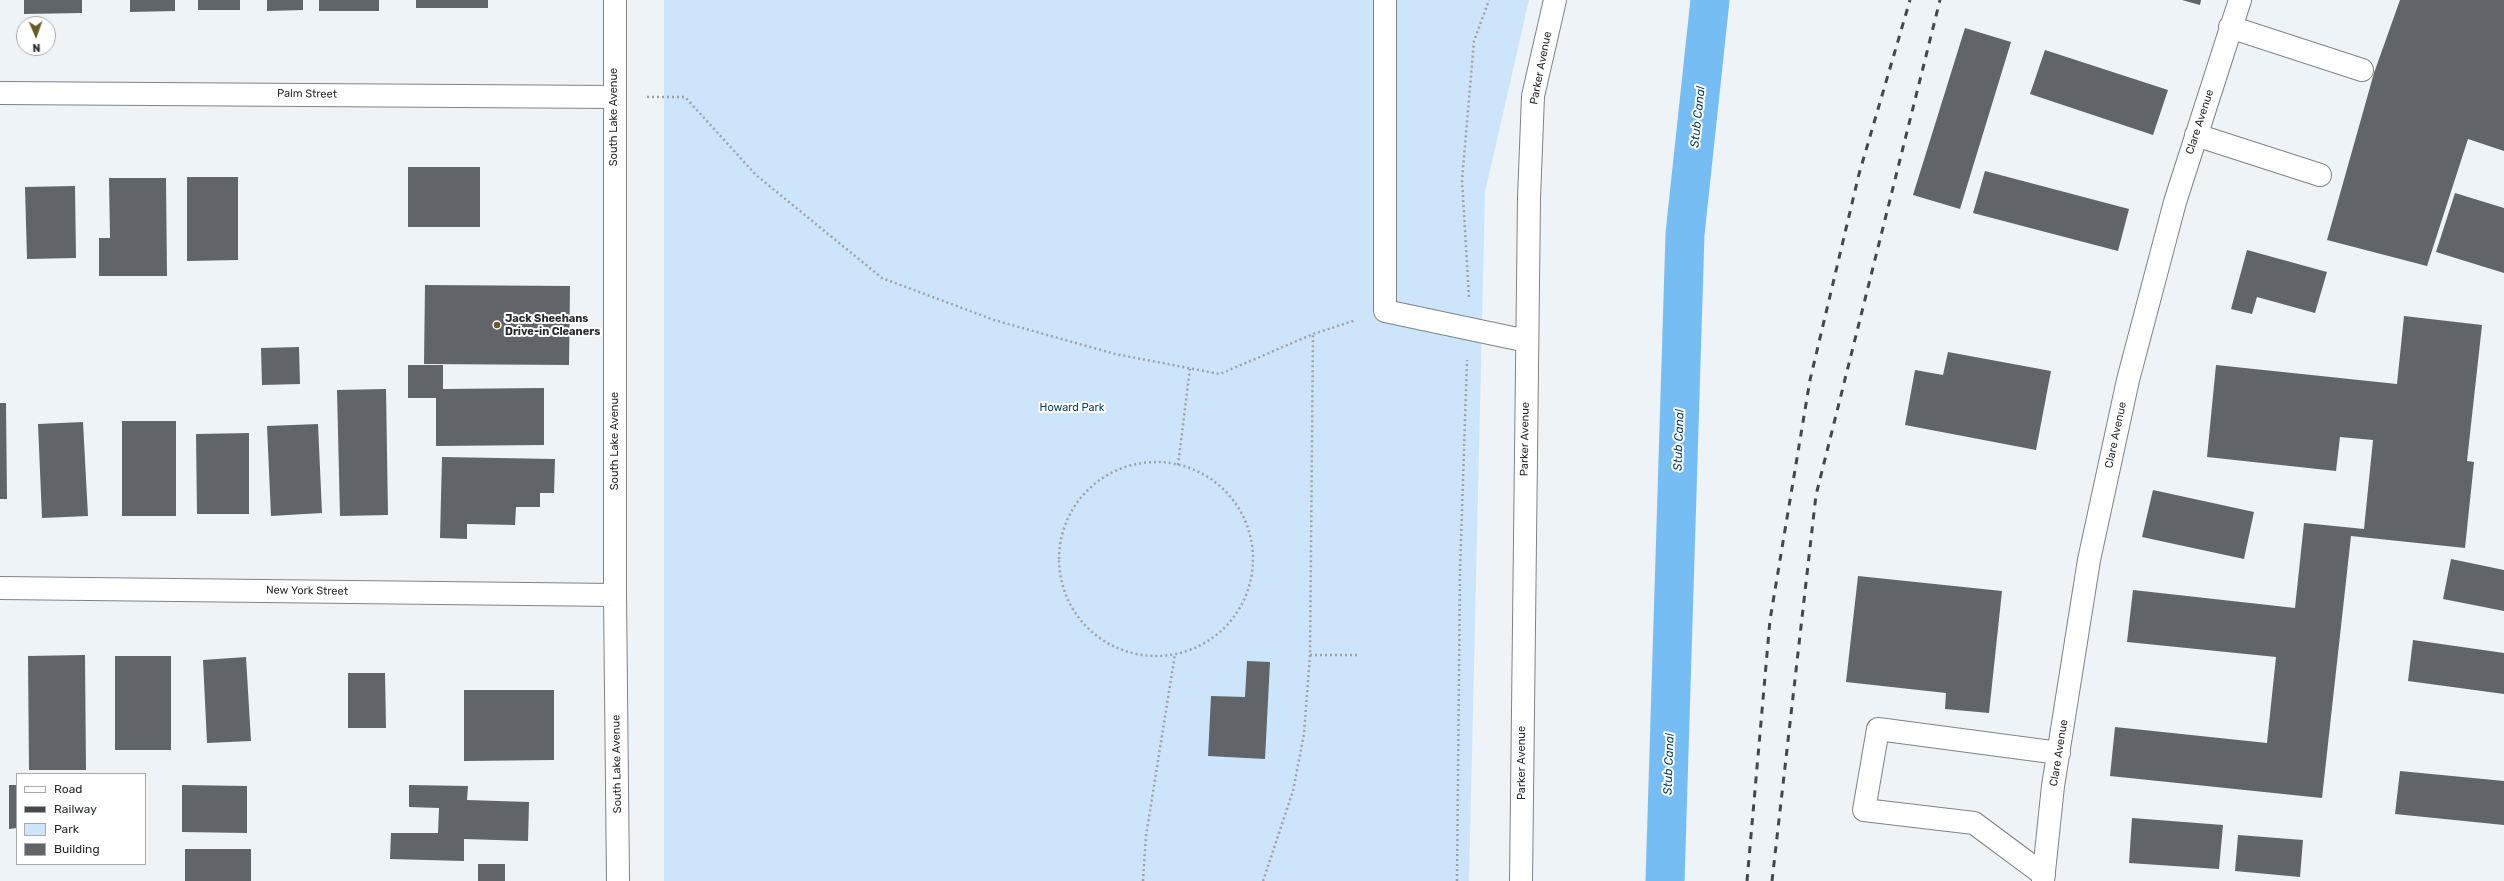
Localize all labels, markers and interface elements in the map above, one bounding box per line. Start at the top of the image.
north arrow [16,16,56,56]
street label: Parker Avenue [1527,30,1555,106]
text: N [32,41,41,54]
street label: South Lake Avenue [607,68,621,166]
water label: Stub Canal [1688,86,1708,148]
street label: Palm Street [277,87,337,101]
street label: Clare Avenue [2183,88,2217,156]
place label: Jack Sheehans Drive-in Cleaners [505,312,600,338]
marker: Jack Sheehans Drive-in Cleaners [492,320,502,330]
street label: South Lake Avenue [608,392,622,490]
park label: Howard Park [1040,401,1104,415]
street label: Clare Avenue [2103,401,2129,469]
street label: Parker Avenue [1518,402,1532,476]
water label: Stub Canal [1671,409,1687,471]
street label: New York Street [266,584,348,598]
street label: South Lake Avenue [610,715,624,813]
street label: Clare Avenue [2047,719,2071,787]
street label: Parker Avenue [1515,726,1529,800]
water label: Stub Canal [1661,733,1677,795]
legend [16,773,146,865]
text: Road [54,782,82,796]
text: Railway [54,802,97,816]
text: Park [54,822,79,836]
text: Building [54,842,100,856]

